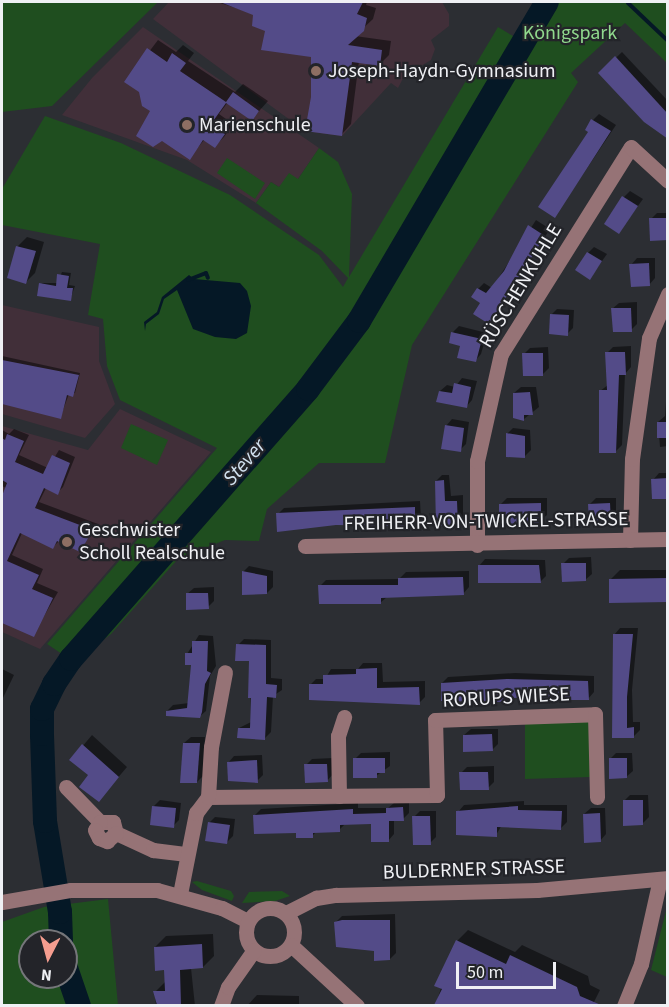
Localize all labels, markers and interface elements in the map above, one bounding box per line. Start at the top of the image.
park label: Königspark [523,21,617,45]
place label: Joseph-Haydn-Gymnasium [328,59,556,83]
marker: Joseph-Haydn-Gymnasium [309,64,323,78]
place label: Marienschule [199,113,311,137]
marker: Marienschule [180,118,194,132]
street label: RÜSCHENKUHLE [475,220,567,352]
water label: Stever [217,434,271,490]
street label: FREIHERR-VON-TWICKEL-STRASSE [343,508,629,536]
place label: Geschwister Scholl Realschule [79,518,225,565]
marker: Geschwister Scholl Realschule [60,535,74,549]
street label: RORUPS WIESE [442,683,570,713]
street label: BULDERNER STRASSE [383,855,565,885]
north arrow [18,929,78,989]
scale bar [459,950,560,988]
text: 50 m [467,960,503,985]
text: N [40,963,53,986]

